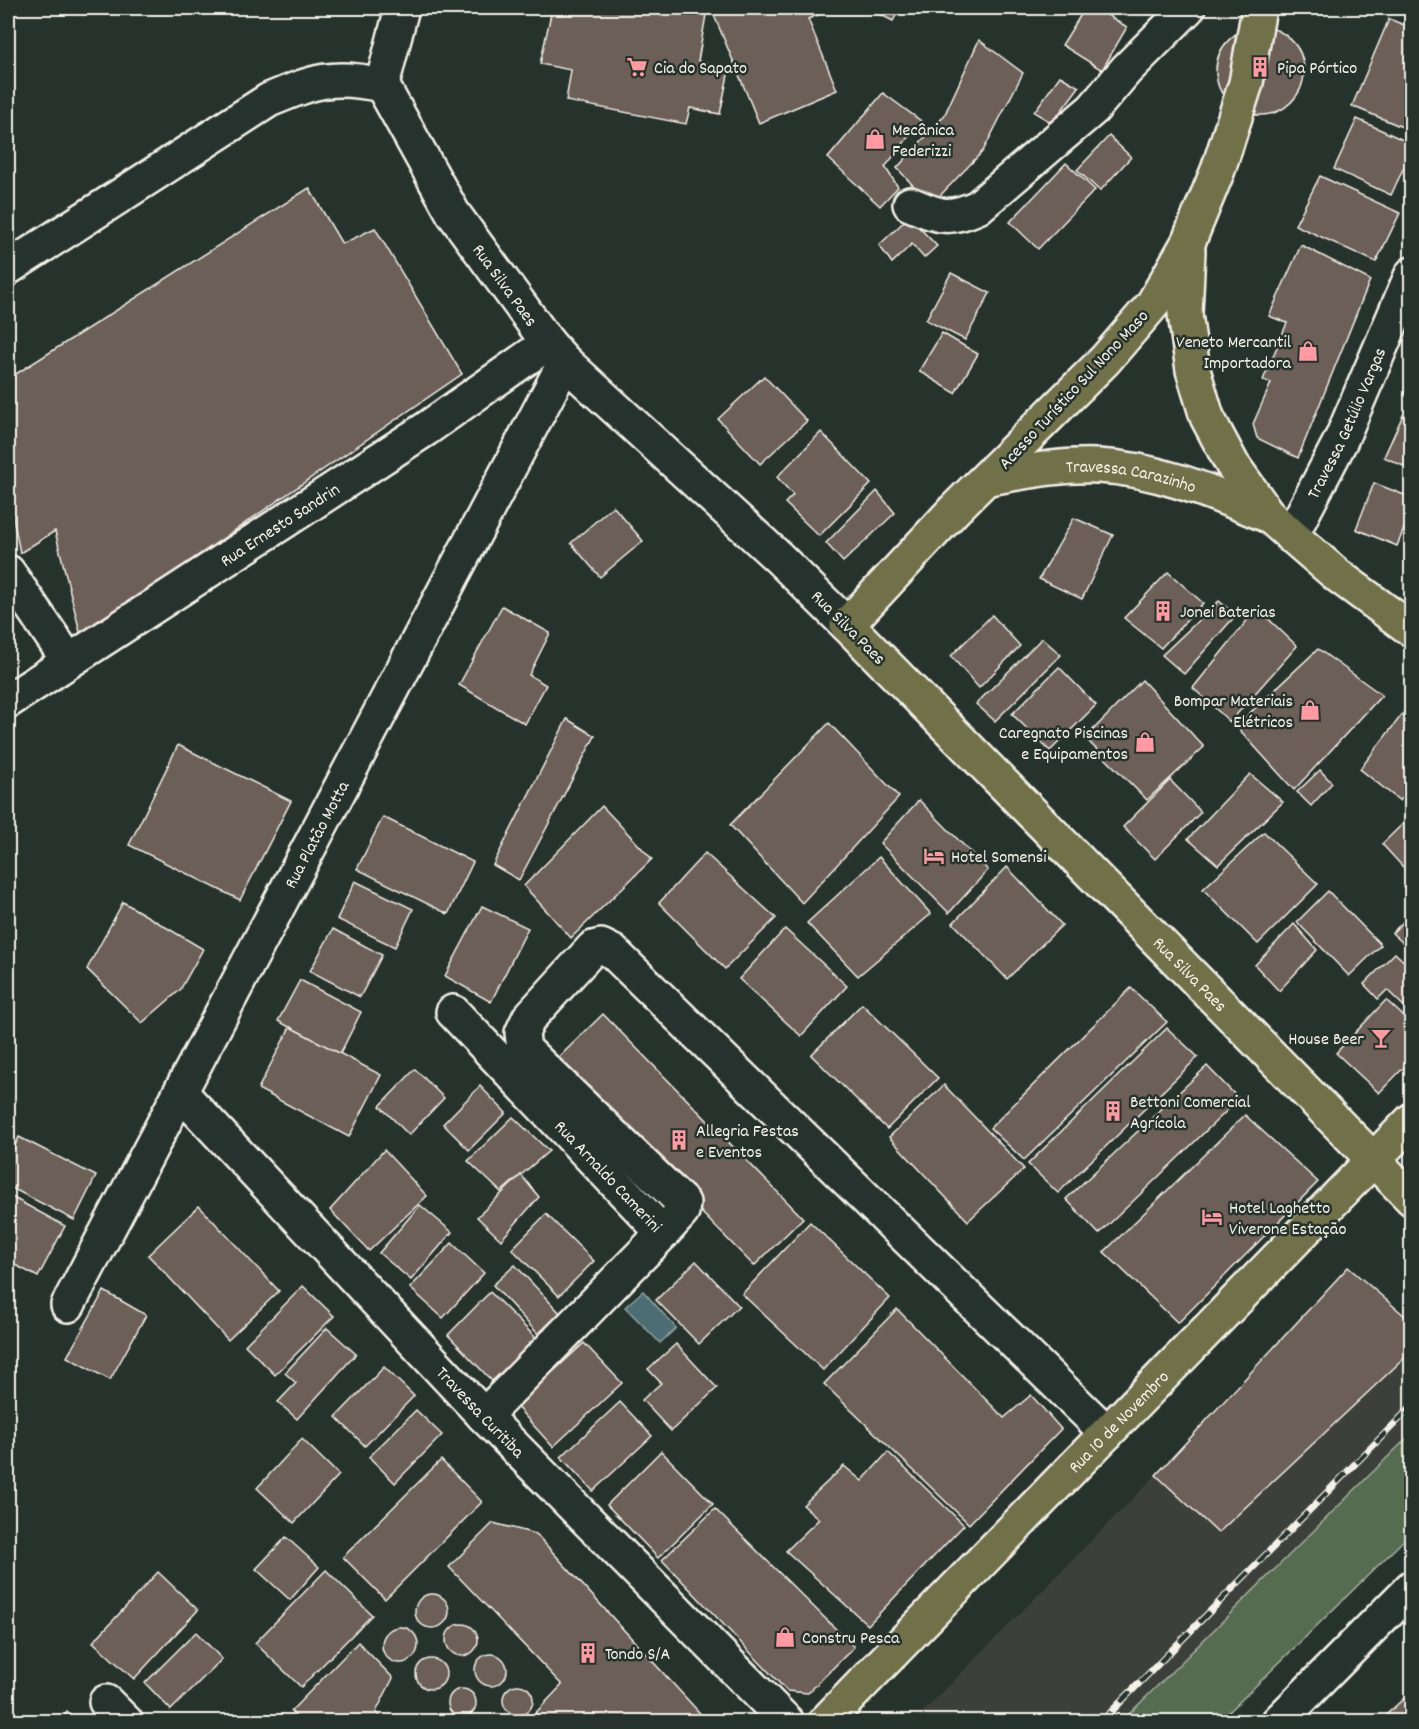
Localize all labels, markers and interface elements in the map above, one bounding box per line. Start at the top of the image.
supermarket icon: Cia do Sapato [625,55,649,79]
building icon: Pipa Pórtico [1248,55,1272,79]
place label: Cia do Sapato [654,57,747,82]
place label: Pipa Pórtico [1277,57,1357,82]
place label: Mecânica Federizzi [892,119,955,165]
shop icon: Mecânica Federizzi [863,127,887,151]
street label: Rua Silva Paes [465,240,542,333]
street label: Acesso Turístico Sul Nono Maso [994,305,1156,476]
place label: Veneto Mercantil Importadora [1176,331,1292,377]
shop icon: Veneto Mercantil Importadora [1296,339,1320,363]
street label: Travessa Getúlio Vargas [1302,344,1394,504]
street label: Travessa Carazinho [1065,456,1199,501]
street label: Rua Ernesto Sandrin [216,478,346,575]
street label: Rua Silva Paes [804,586,890,672]
building icon: Jonei Baterias [1151,599,1175,623]
place label: Jonei Baterias [1180,601,1276,626]
place label: Bompar Materiais Elétricos [1174,690,1293,736]
shop icon: Bompar Materiais Elétricos [1298,698,1322,722]
place label: Caregnato Piscinas e Equipamentos [999,722,1128,768]
shop icon: Caregnato Piscinas e Equipamentos [1133,730,1157,754]
street label: Rua Platão Motta [280,777,357,894]
hotel icon: Hotel Somensi [922,844,946,868]
place label: Hotel Somensi [951,846,1047,871]
street label: Rua Silva Paes [1146,932,1232,1019]
bar icon: House Beer [1369,1026,1393,1050]
place label: House Beer [1288,1028,1364,1053]
place label: Bettoni Comercial Agrícola [1130,1091,1251,1137]
building icon: Bettoni Comercial Agrícola [1101,1099,1125,1123]
street label: Rua Arnaldo Camerini [547,1116,666,1239]
place label: Allegria Festas e Eventos [696,1120,799,1166]
building icon: Allegria Festas e Eventos [667,1128,691,1152]
place label: Hotel Laghetto Viverone Estação [1229,1197,1347,1243]
hotel icon: Hotel Laghetto Viverone Estação [1200,1205,1224,1229]
street label: Travessa Curitiba [429,1362,529,1465]
street label: Rua 10 de Novembro [1064,1366,1176,1480]
shop icon: Constru Pesca [773,1625,797,1649]
place label: Constru Pesca [802,1627,900,1652]
building icon: Tondo S/A [576,1641,600,1665]
place label: Tondo S/A [605,1643,671,1668]

